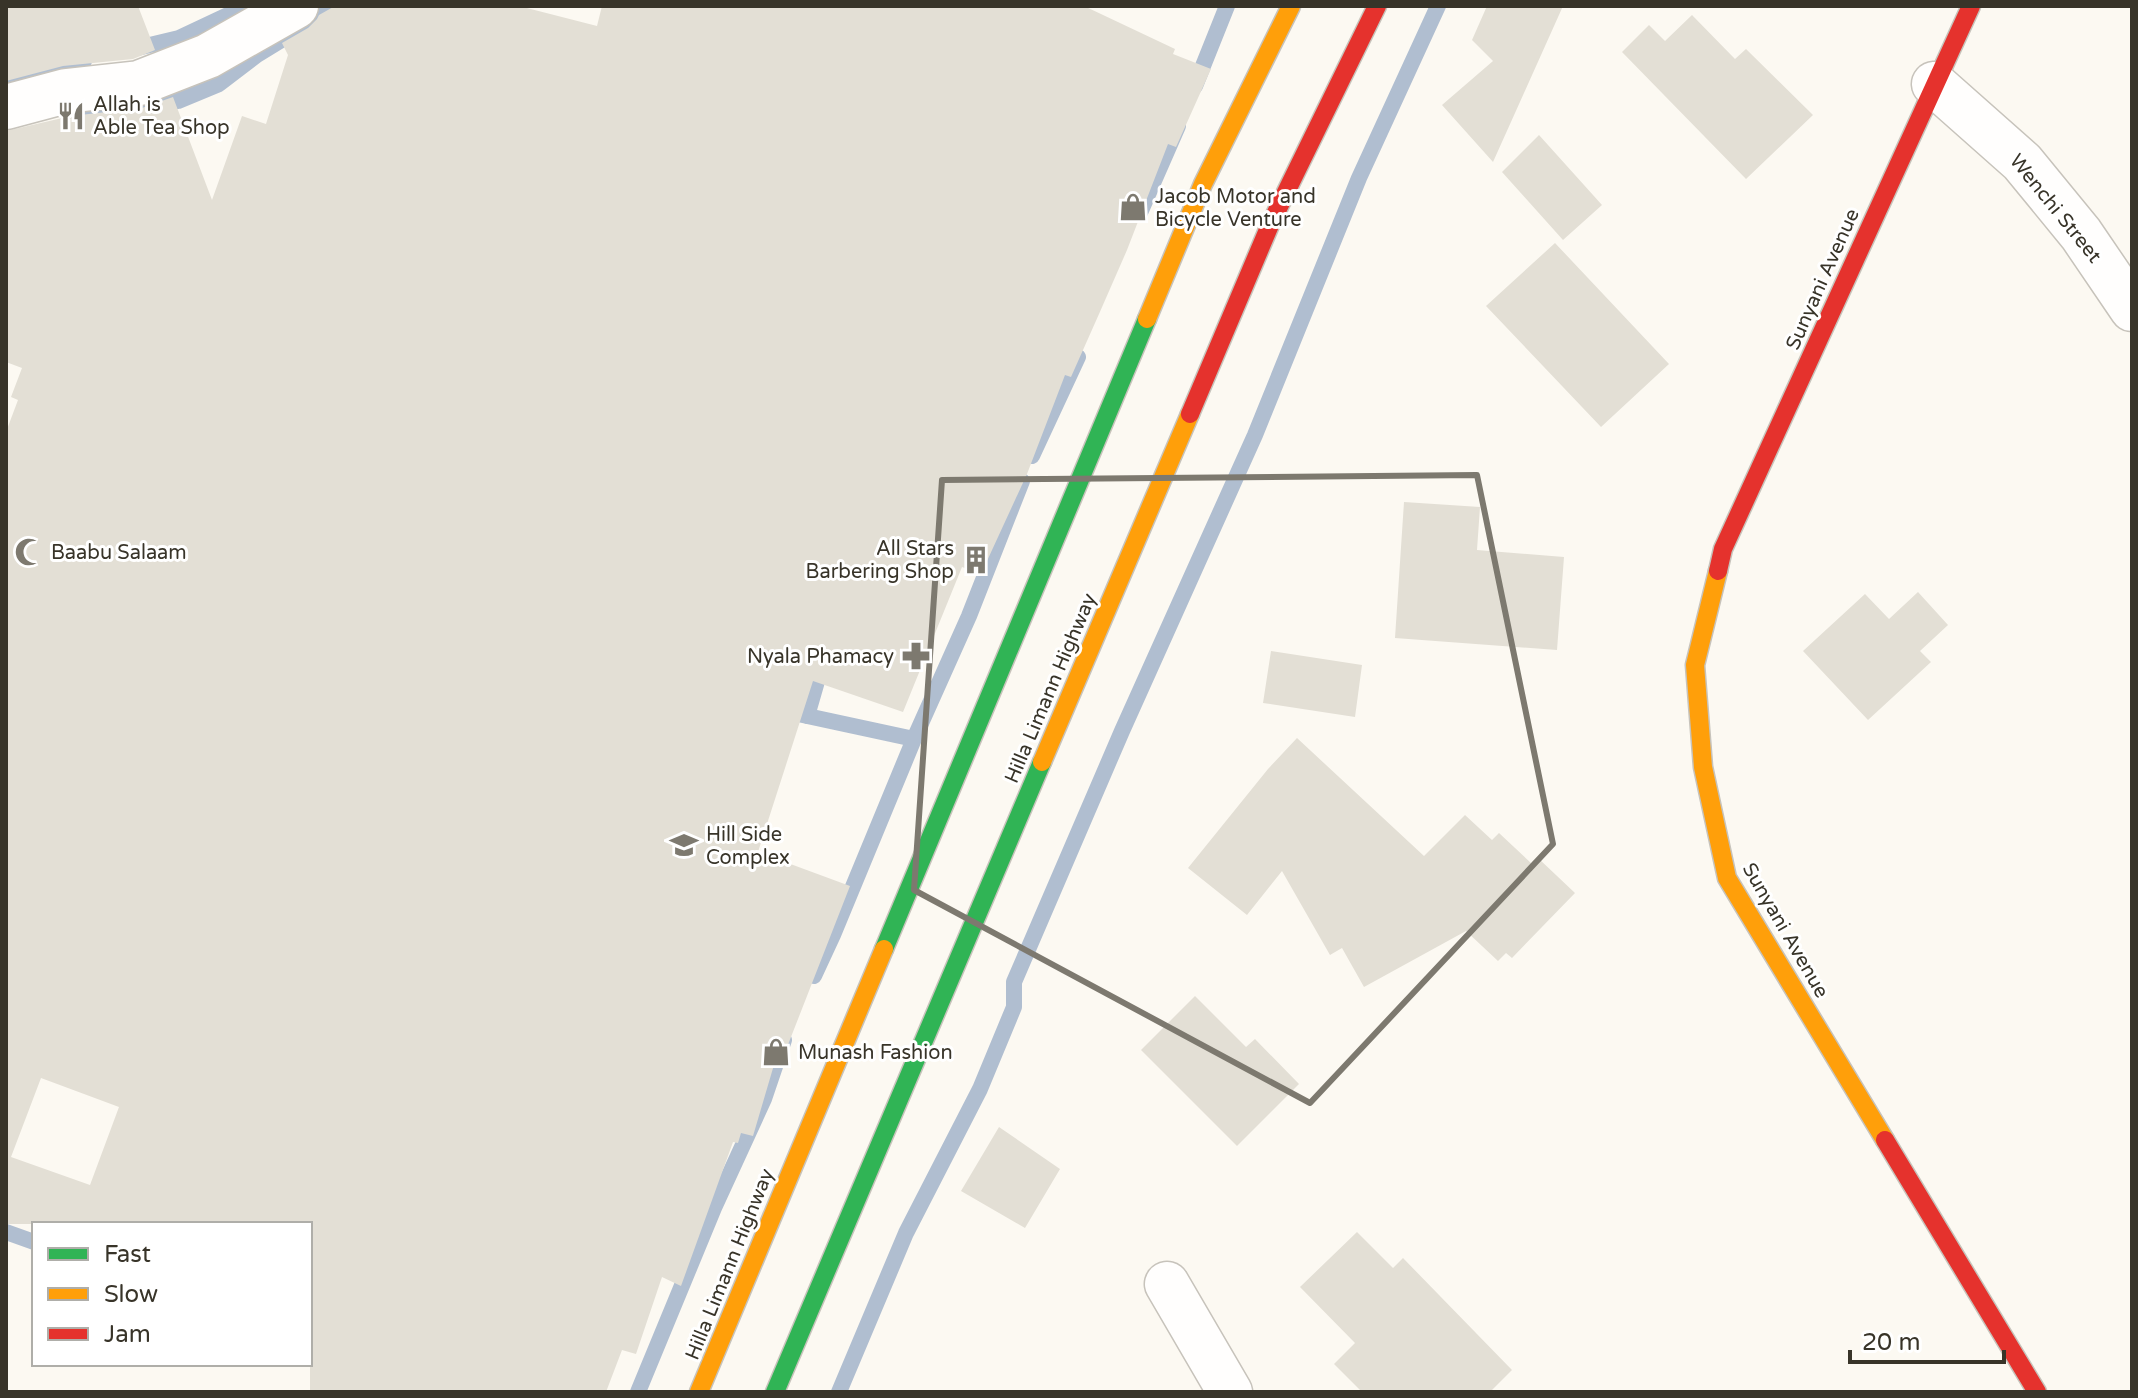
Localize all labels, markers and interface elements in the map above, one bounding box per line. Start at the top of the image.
place label: Allah is Able Tea Shop [93,93,230,140]
restaurant icon: Allah is Able Tea Shop [56,101,86,131]
street label: Wenchi Street [2004,149,2107,268]
place label: Jacob Motor and Bicycle Venture [1155,185,1316,232]
shop icon: Jacob Motor and Bicycle Venture [1118,192,1148,222]
street label: Sunyani Avenue [1781,205,1865,354]
mosque icon: Baabu Salaam [14,537,44,567]
place label: All Stars Barbering Shop [806,537,954,584]
place label: Baabu Salaam [51,541,187,565]
building icon: All Stars Barbering Shop [961,545,991,575]
street label: Hilla Limann Highway [1000,590,1102,787]
pharmacy icon: Nyala Phamacy [901,641,931,671]
place label: Nyala Phamacy [747,645,894,669]
place label: Hill Side Complex [706,823,790,870]
school or university icon: Hill Side Complex [669,830,699,860]
street label: Sunyani Avenue [1737,859,1834,1002]
shop icon: Munash Fashion [761,1037,791,1067]
place label: Munash Fashion [798,1041,953,1065]
street label: Hilla Limann Highway [681,1165,779,1363]
legend [32,1222,312,1366]
text: Fast [104,1240,151,1269]
text: Slow [104,1280,158,1309]
scale bar [1850,1314,2004,1364]
text: Jam [104,1320,151,1349]
text: 20 m [1862,1328,1920,1357]

